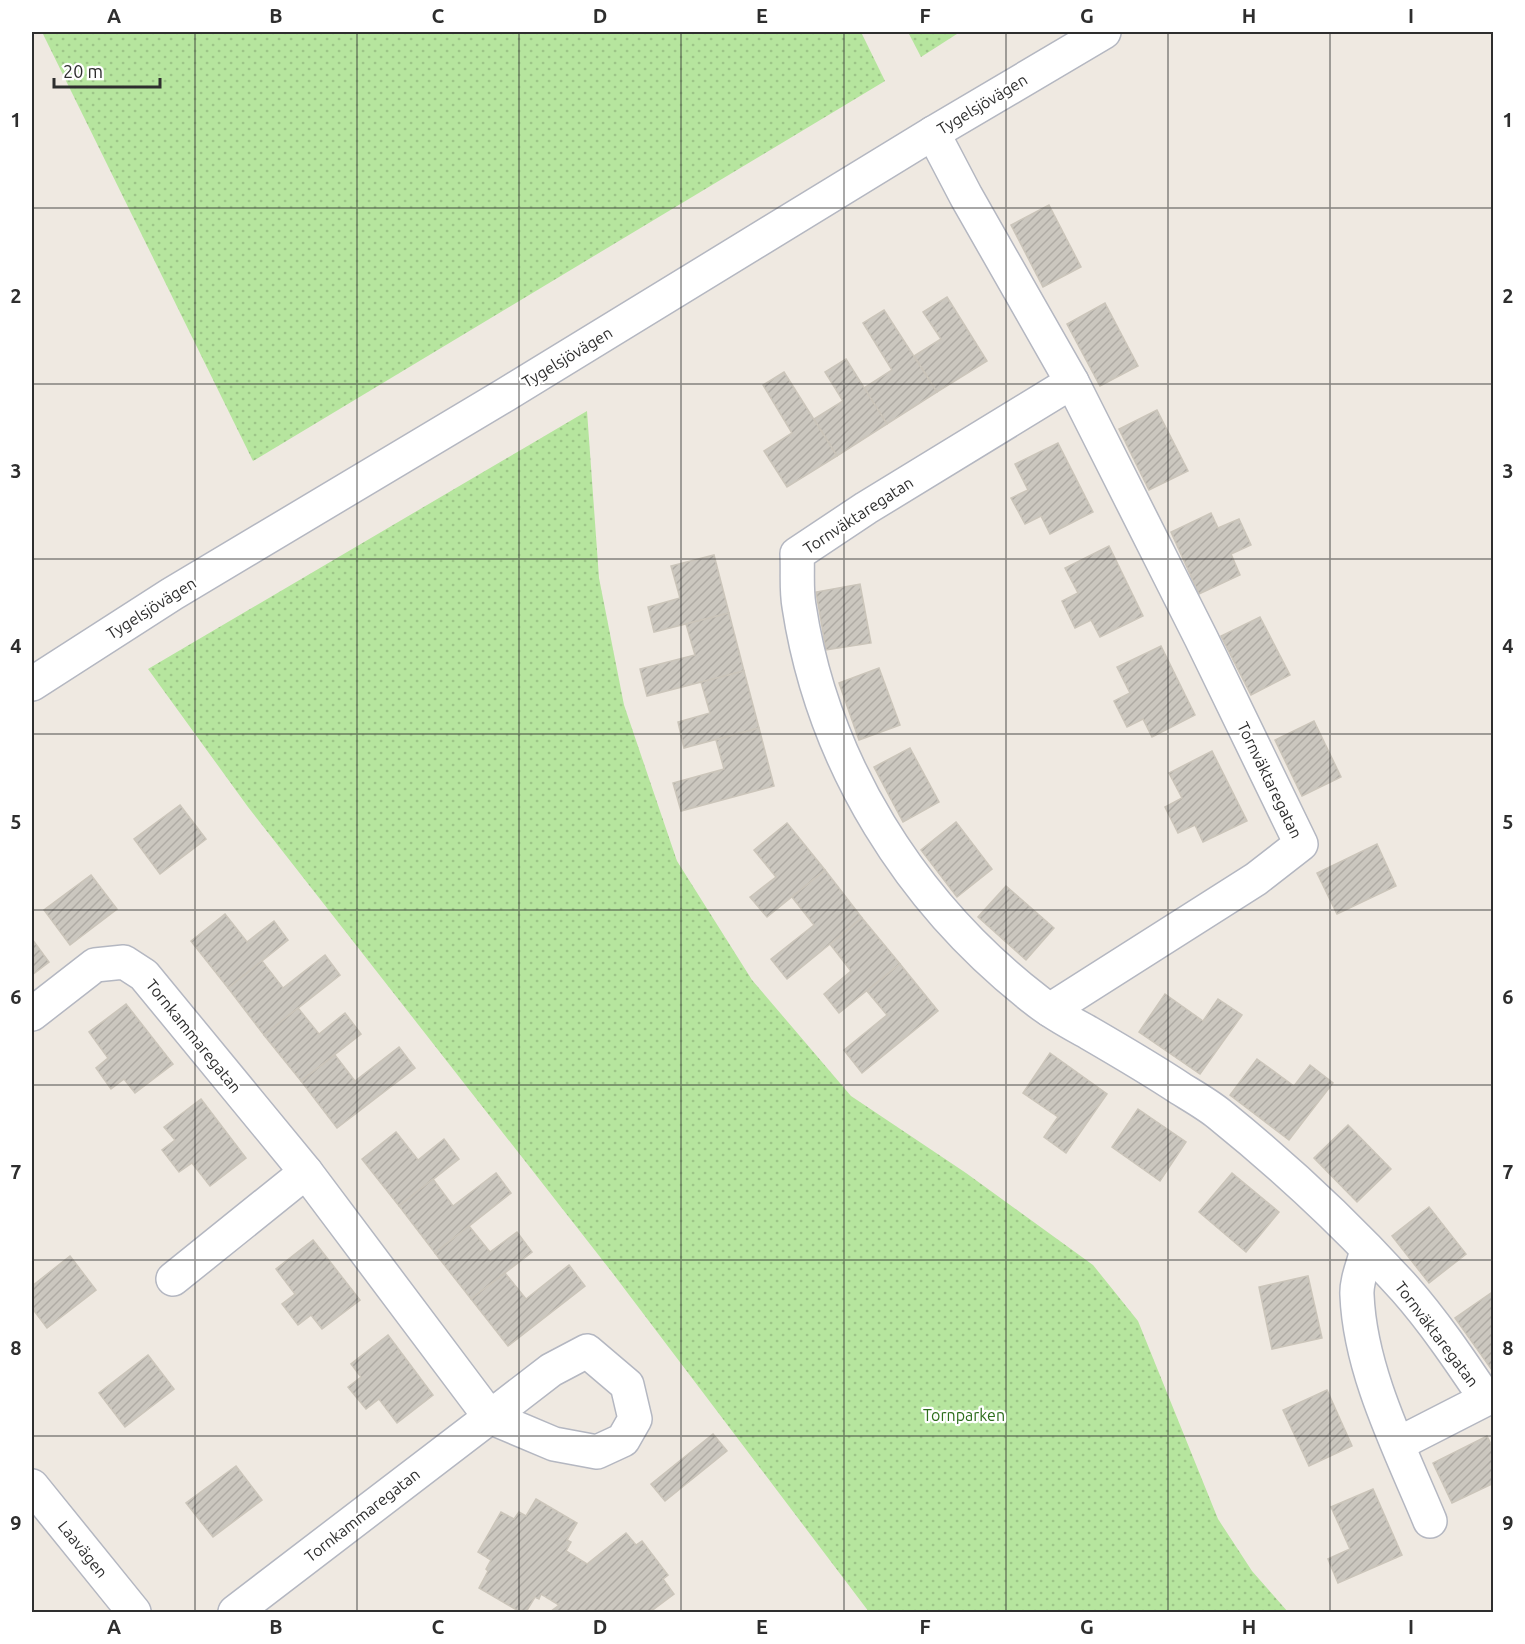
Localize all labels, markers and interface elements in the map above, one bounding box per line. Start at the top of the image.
text: A [107,4,121,27]
text: B [269,4,283,27]
text: C [432,4,445,27]
text: D [593,4,607,27]
text: E [756,4,768,27]
text: F [919,4,931,27]
text: G [1080,4,1094,27]
text: H [1242,4,1256,27]
text: I [1408,4,1414,27]
scale bar [54,51,160,89]
text: 20 m [63,61,103,81]
street label: Tygelsjövägen [934,70,1030,138]
text: 1 [10,108,22,131]
text: 1 [1502,108,1514,131]
text: 2 [10,284,22,307]
text: 2 [1502,284,1514,307]
street label: Tygelsjövägen [519,323,615,391]
text: 3 [10,459,22,482]
text: 3 [1502,459,1514,482]
street label: Tornväktaregatan [800,473,916,557]
street label: Tygelsjövägen [103,573,199,643]
text: 4 [10,634,22,657]
text: 4 [1502,634,1514,657]
street label: Tornväktaregatan [1234,719,1306,841]
text: 5 [10,810,22,833]
text: 5 [1502,810,1514,833]
street label: Tornkammaregatan [143,976,245,1096]
text: 6 [10,985,22,1008]
text: 6 [1502,985,1514,1008]
text: 7 [10,1160,22,1183]
text: 7 [1502,1160,1514,1183]
street label: Tornväktaregatan [1392,1278,1482,1390]
text: 8 [10,1336,22,1359]
text: 8 [1502,1336,1514,1359]
park label: Tornparken [923,1406,1005,1424]
street label: Tornkammaregatan [301,1465,423,1565]
text: 9 [10,1511,22,1534]
text: 9 [1502,1511,1514,1534]
street label: Laavägen [55,1517,111,1581]
text: A [107,1615,121,1638]
text: B [269,1615,283,1638]
text: C [432,1615,445,1638]
text: D [593,1615,607,1638]
text: E [756,1615,768,1638]
text: F [919,1615,931,1638]
text: G [1080,1615,1094,1638]
text: H [1242,1615,1256,1638]
text: I [1408,1615,1414,1638]

